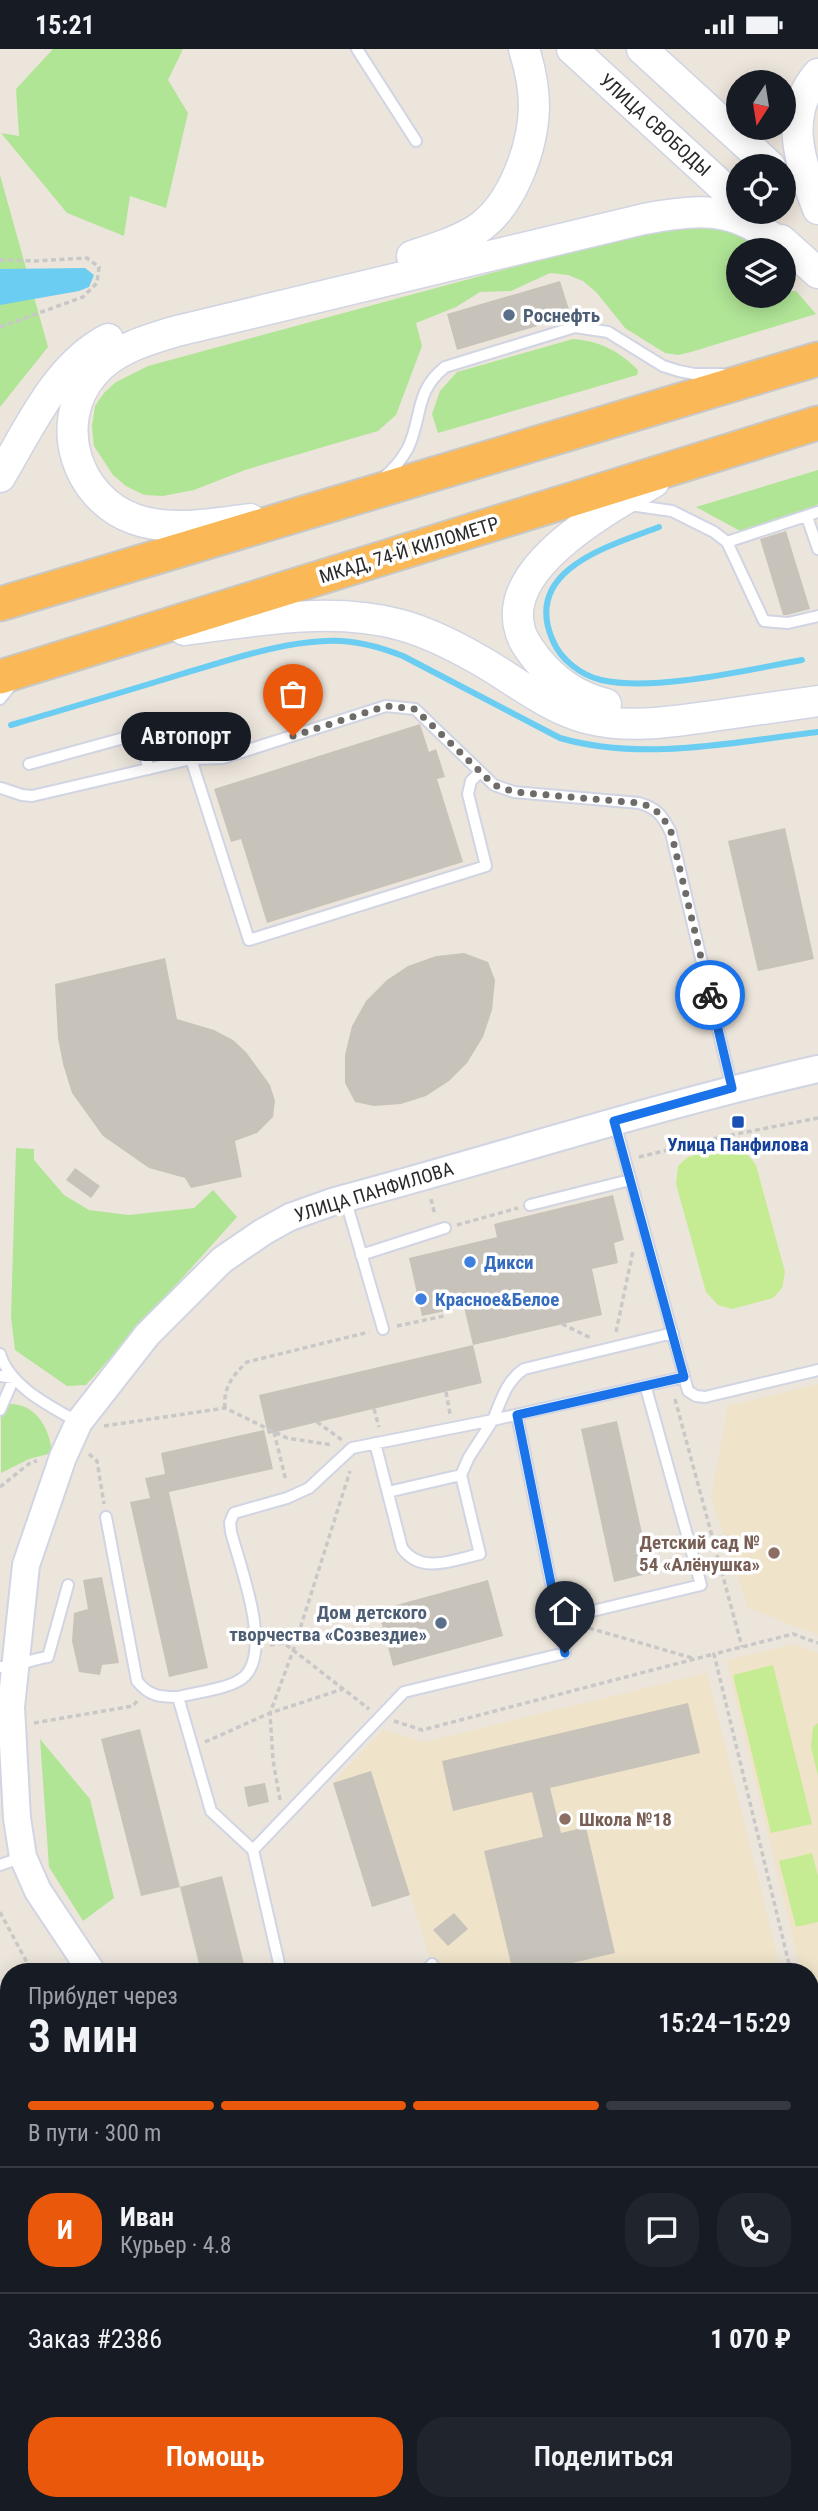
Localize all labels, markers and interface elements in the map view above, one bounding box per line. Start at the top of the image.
text: 15:21 [35,10,95,40]
street label: УЛИЦА СВОБОДЫ [595,69,715,181]
north arrow [726,70,796,140]
map controls [726,70,796,308]
button: locate [726,154,796,224]
button: layers [726,238,796,308]
place label: Роснефть [523,304,600,327]
marker: Роснефть [501,307,517,323]
street label: МКАД, 74-Й КИЛОМЕТР [316,512,502,588]
pin [263,664,323,736]
icon: bag [274,675,312,713]
callout: Автопорт [121,711,251,761]
text: Автопорт [141,723,231,750]
courier [675,960,745,1030]
icon: bike [691,976,729,1014]
marker: Улица Панфилова [730,1114,746,1130]
place label: Улица Панфилова [667,1133,809,1156]
street label: УЛИЦА ПАНФИЛОВА [292,1157,456,1227]
place label: Дикси [484,1251,534,1274]
marker: Дикси [462,1254,478,1270]
place label: Красное&Белое [435,1288,559,1311]
marker: Красное&Белое [413,1291,429,1307]
place label: Детский сад № 54 «Алёнушка» [639,1531,760,1576]
marker: Детский сад № 54 «Алёнушка» [766,1545,782,1561]
pin [535,1581,595,1653]
icon: home [546,1592,584,1630]
place label: Дом детского творчества «Созвездие» [229,1601,427,1646]
marker: Дом детского творчества «Созвездие» [433,1615,449,1631]
place label: Школа №18 [579,1808,672,1831]
marker: Школа №18 [557,1811,573,1827]
text: Прибудет через [28,1983,178,2010]
text: 15:24–15:29 [658,2008,791,2038]
text: 3 мин [28,2009,138,2063]
text: В пути · 300 m [28,2120,161,2147]
button: chat [625,2193,699,2267]
button: phone [717,2193,791,2267]
text: Иван [120,2202,174,2232]
text: И [57,2215,73,2245]
text: Курьер · 4.8 [120,2232,231,2259]
text: Заказ #2386 [28,2324,162,2354]
text: 1 070 ₽ [710,2324,791,2354]
button: Помощь [28,2417,403,2497]
button: Поделиться [417,2417,791,2497]

